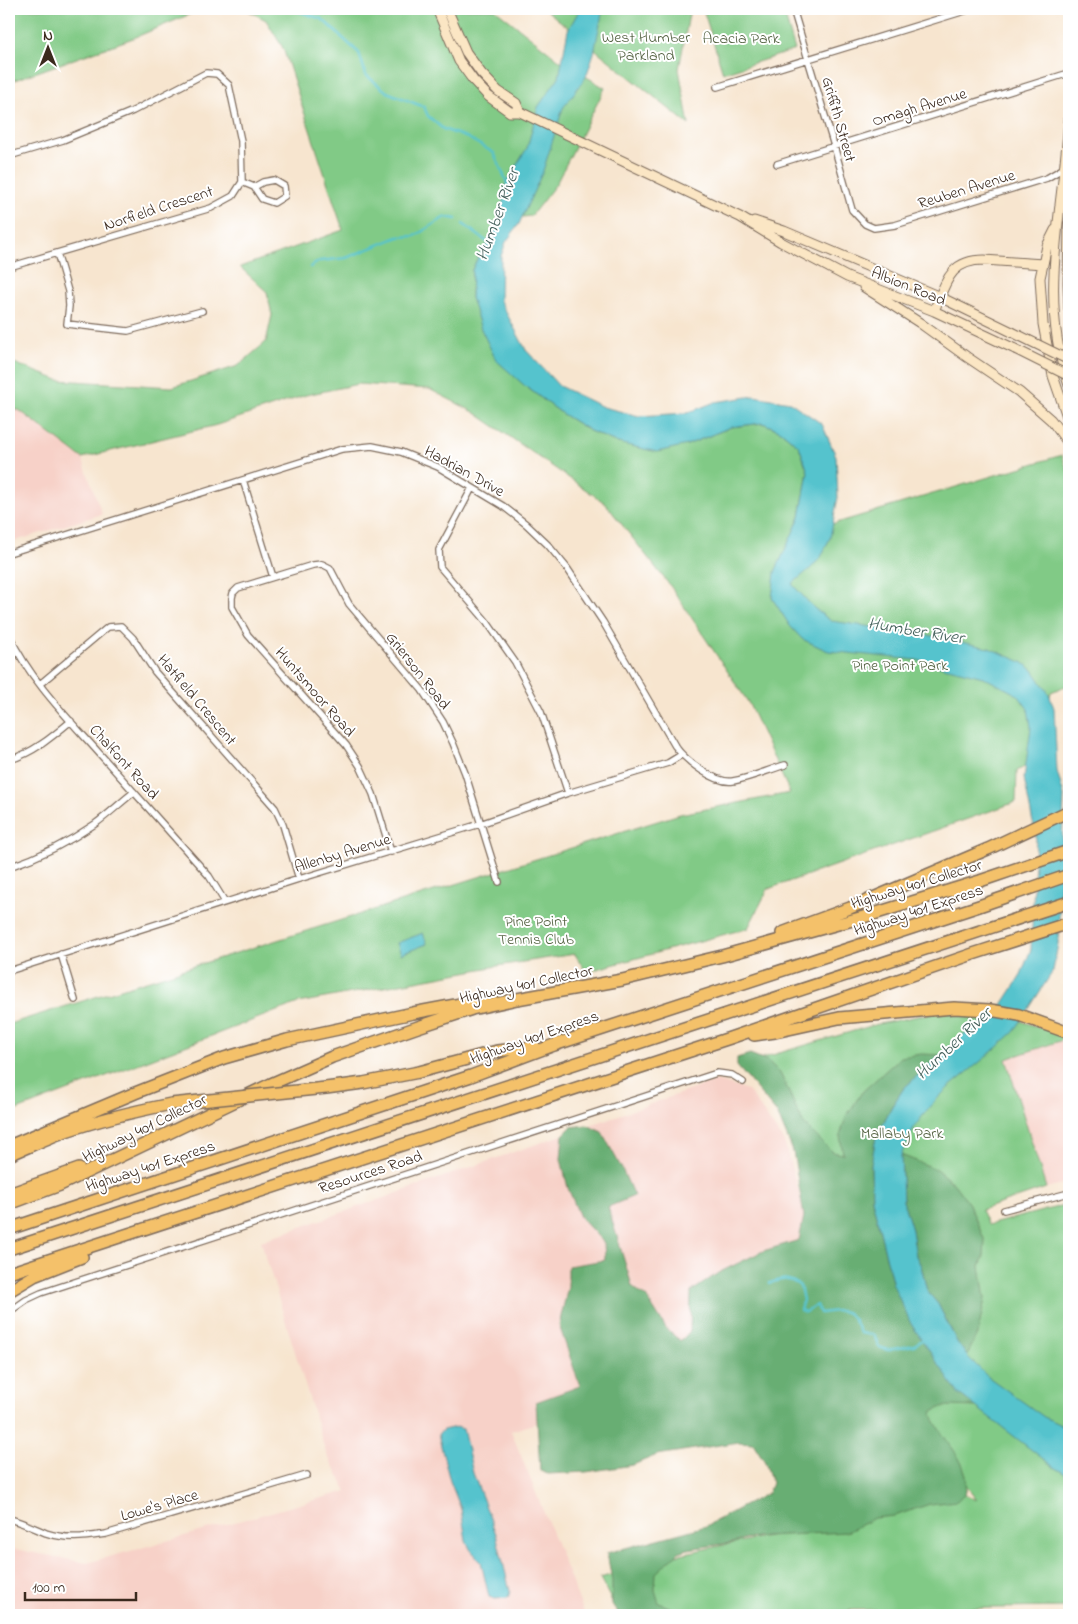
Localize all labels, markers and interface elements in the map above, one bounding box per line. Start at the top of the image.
north arrow [22,22,72,72]
text: N [43,26,53,47]
park label: West Humber Parkland [602,26,690,68]
park label: Acacia Park [702,27,781,51]
street label: Griffith Street [814,74,862,165]
street label: Omagh Avenue [869,82,971,134]
water label: Humber River [470,163,528,265]
street label: Reuben Avenue [915,164,1019,216]
street label: Norfield Crescent [101,180,217,238]
street label: Albion Road [867,261,949,313]
street label: Hadrian Drive [419,440,509,504]
water label: Humber River [866,612,968,653]
street label: Grierson Road [379,627,456,715]
street label: Huntsmoor Road [268,642,360,743]
street label: Hatfield Crescent [151,649,242,752]
park label: Pine Point Park [852,654,949,678]
street label: Chalfont Road [83,719,164,806]
street label: Allenby Avenue [292,828,394,880]
street label: Highway 401 Collector [848,854,985,916]
street label: Highway 401 Express [851,879,987,943]
park label: Pine Point Tennis Club [498,910,575,952]
street label: Highway 401 Collector [457,959,595,1011]
water label: Humber River [910,1000,1000,1087]
street label: Highway 401 Express [467,1005,602,1071]
street label: Highway 401 Collector [79,1088,211,1169]
park label: Mallaby Park [861,1122,944,1146]
street label: Highway 401 Express [83,1135,219,1199]
street label: Resources Road [316,1145,426,1201]
street label: Lowe's Place [118,1483,202,1528]
scale bar [25,1569,136,1601]
text: 100 m [32,1577,65,1599]

